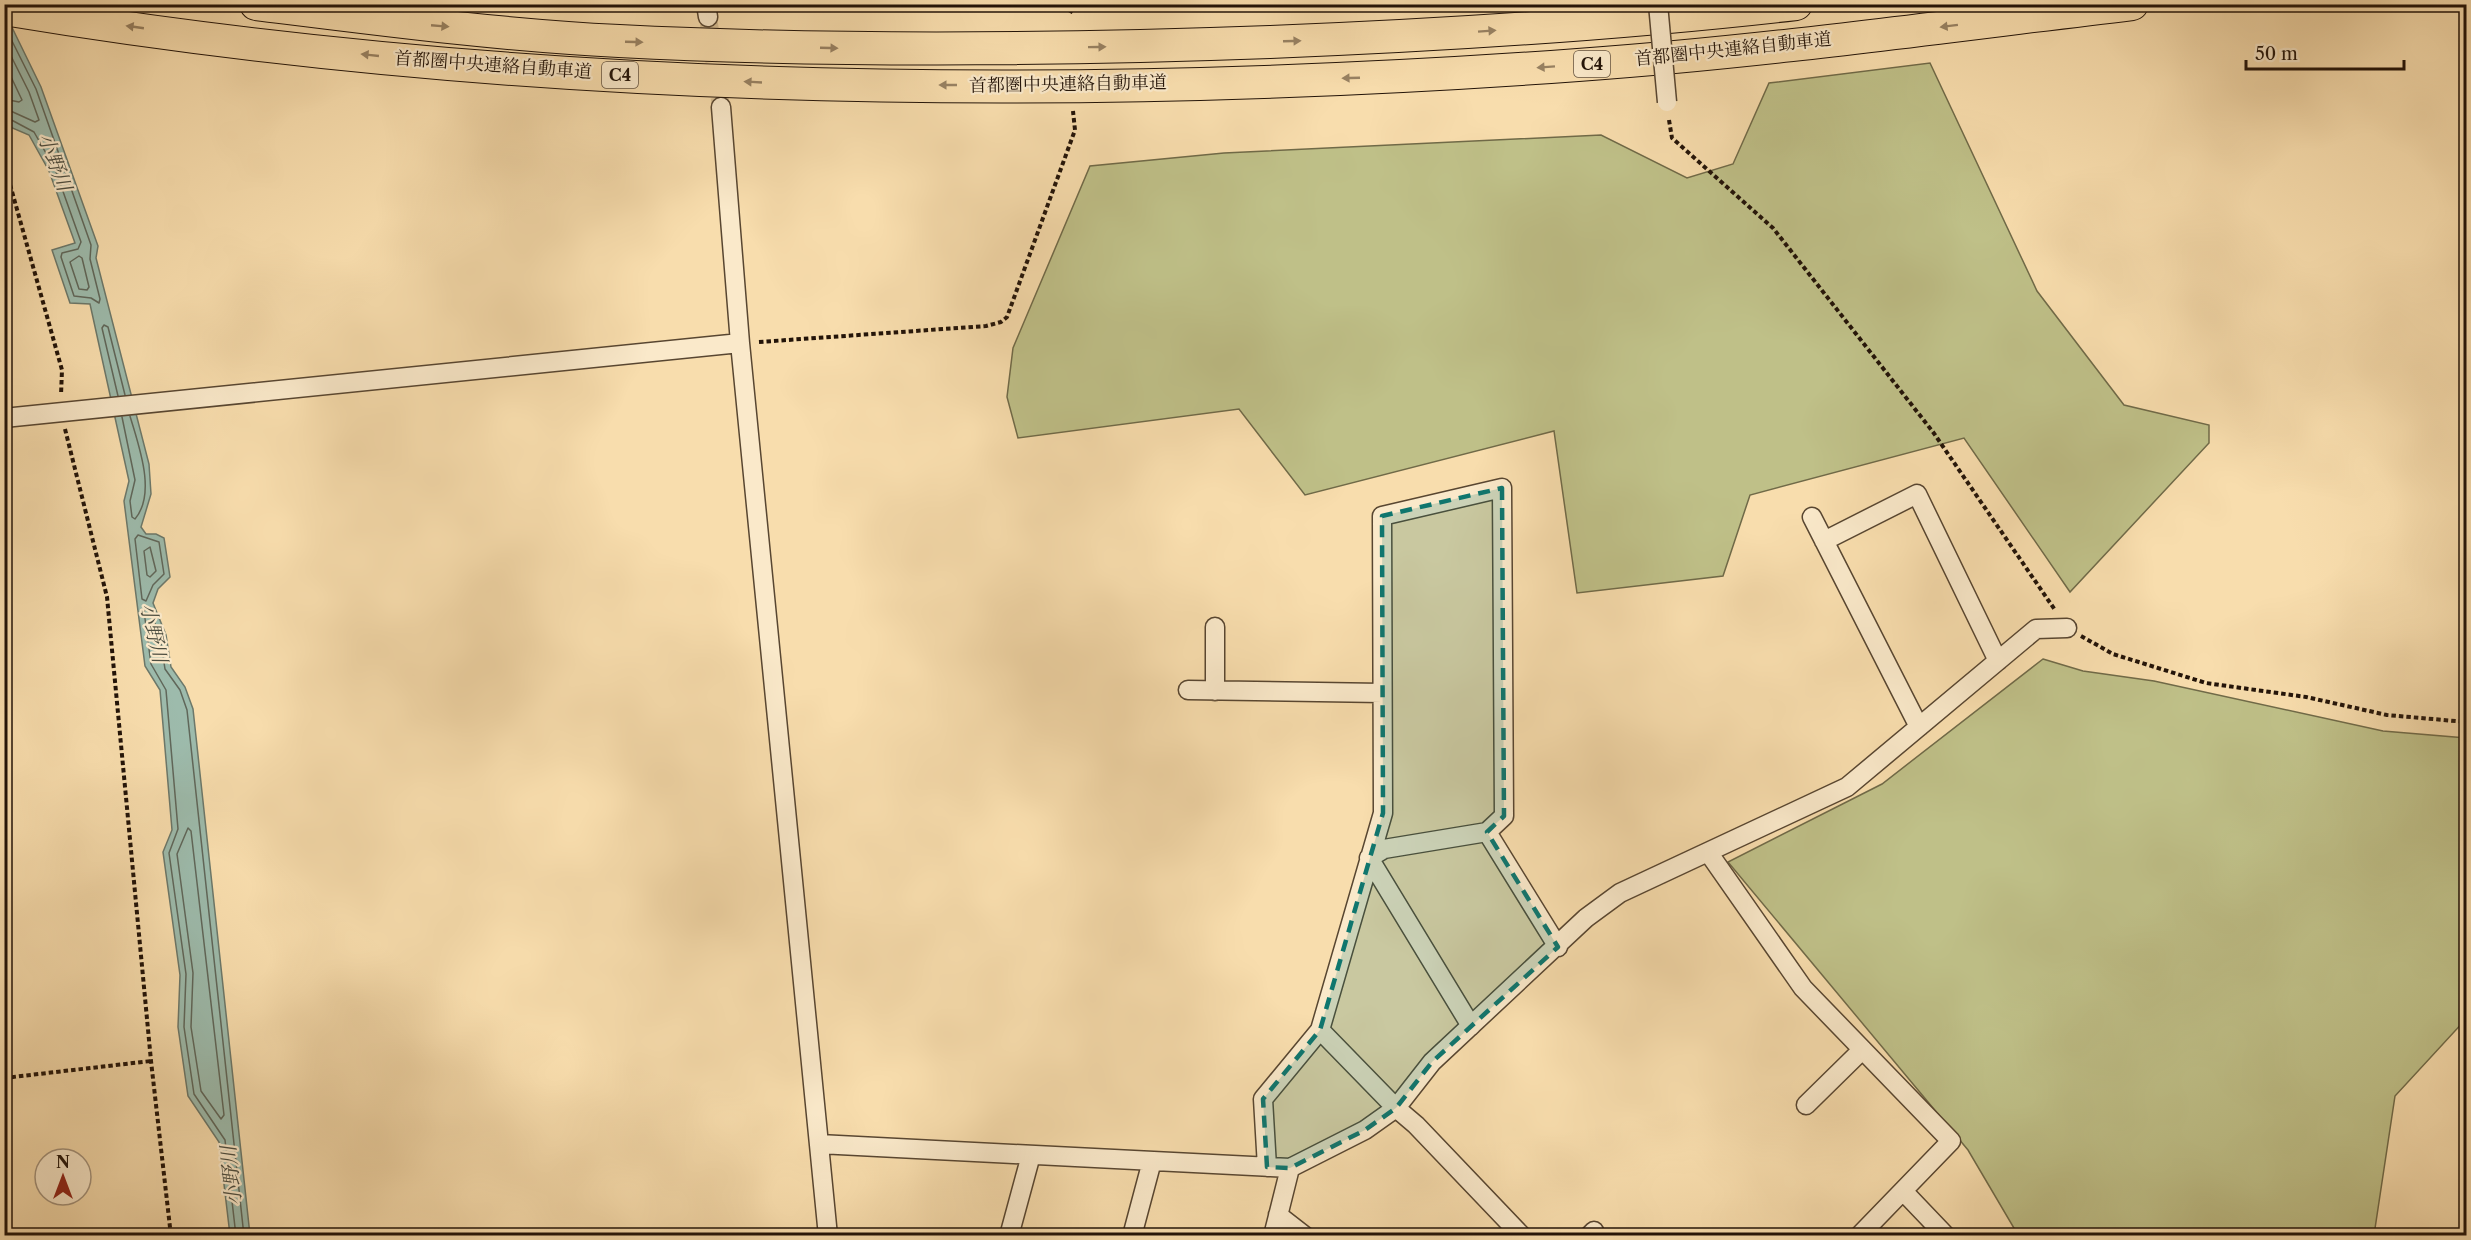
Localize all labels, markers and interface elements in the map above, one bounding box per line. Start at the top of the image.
one-way arrow [430,21,449,31]
one-way arrow [1939,21,1958,30]
one-way arrow [126,23,145,32]
one-way arrow [1478,27,1497,36]
street label: 首都圏中央連絡自動車道 [1633,28,1833,70]
scale bar [2246,33,2404,71]
one-way arrow [1283,36,1302,45]
one-way arrow [625,37,644,46]
one-way arrow [819,43,838,53]
one-way arrow [1088,43,1107,52]
text: 50 m [2255,43,2298,65]
street label: 首都圏中央連絡自動車道 [393,47,593,83]
one-way arrow [361,51,380,60]
road number: C4 [1574,51,1610,77]
road number: C4 [602,62,638,88]
one-way arrow [1537,63,1556,72]
street label: 首都圏中央連絡自動車道 [969,71,1167,97]
one-way arrow [1342,73,1361,82]
one-way arrow [744,77,763,87]
one-way arrow [939,80,958,90]
water label: 小野川 [33,130,78,196]
water label: 小野川 [136,601,173,667]
water label: 小野川 [216,1143,246,1207]
north arrow [33,1147,93,1207]
text: N [56,1152,70,1172]

